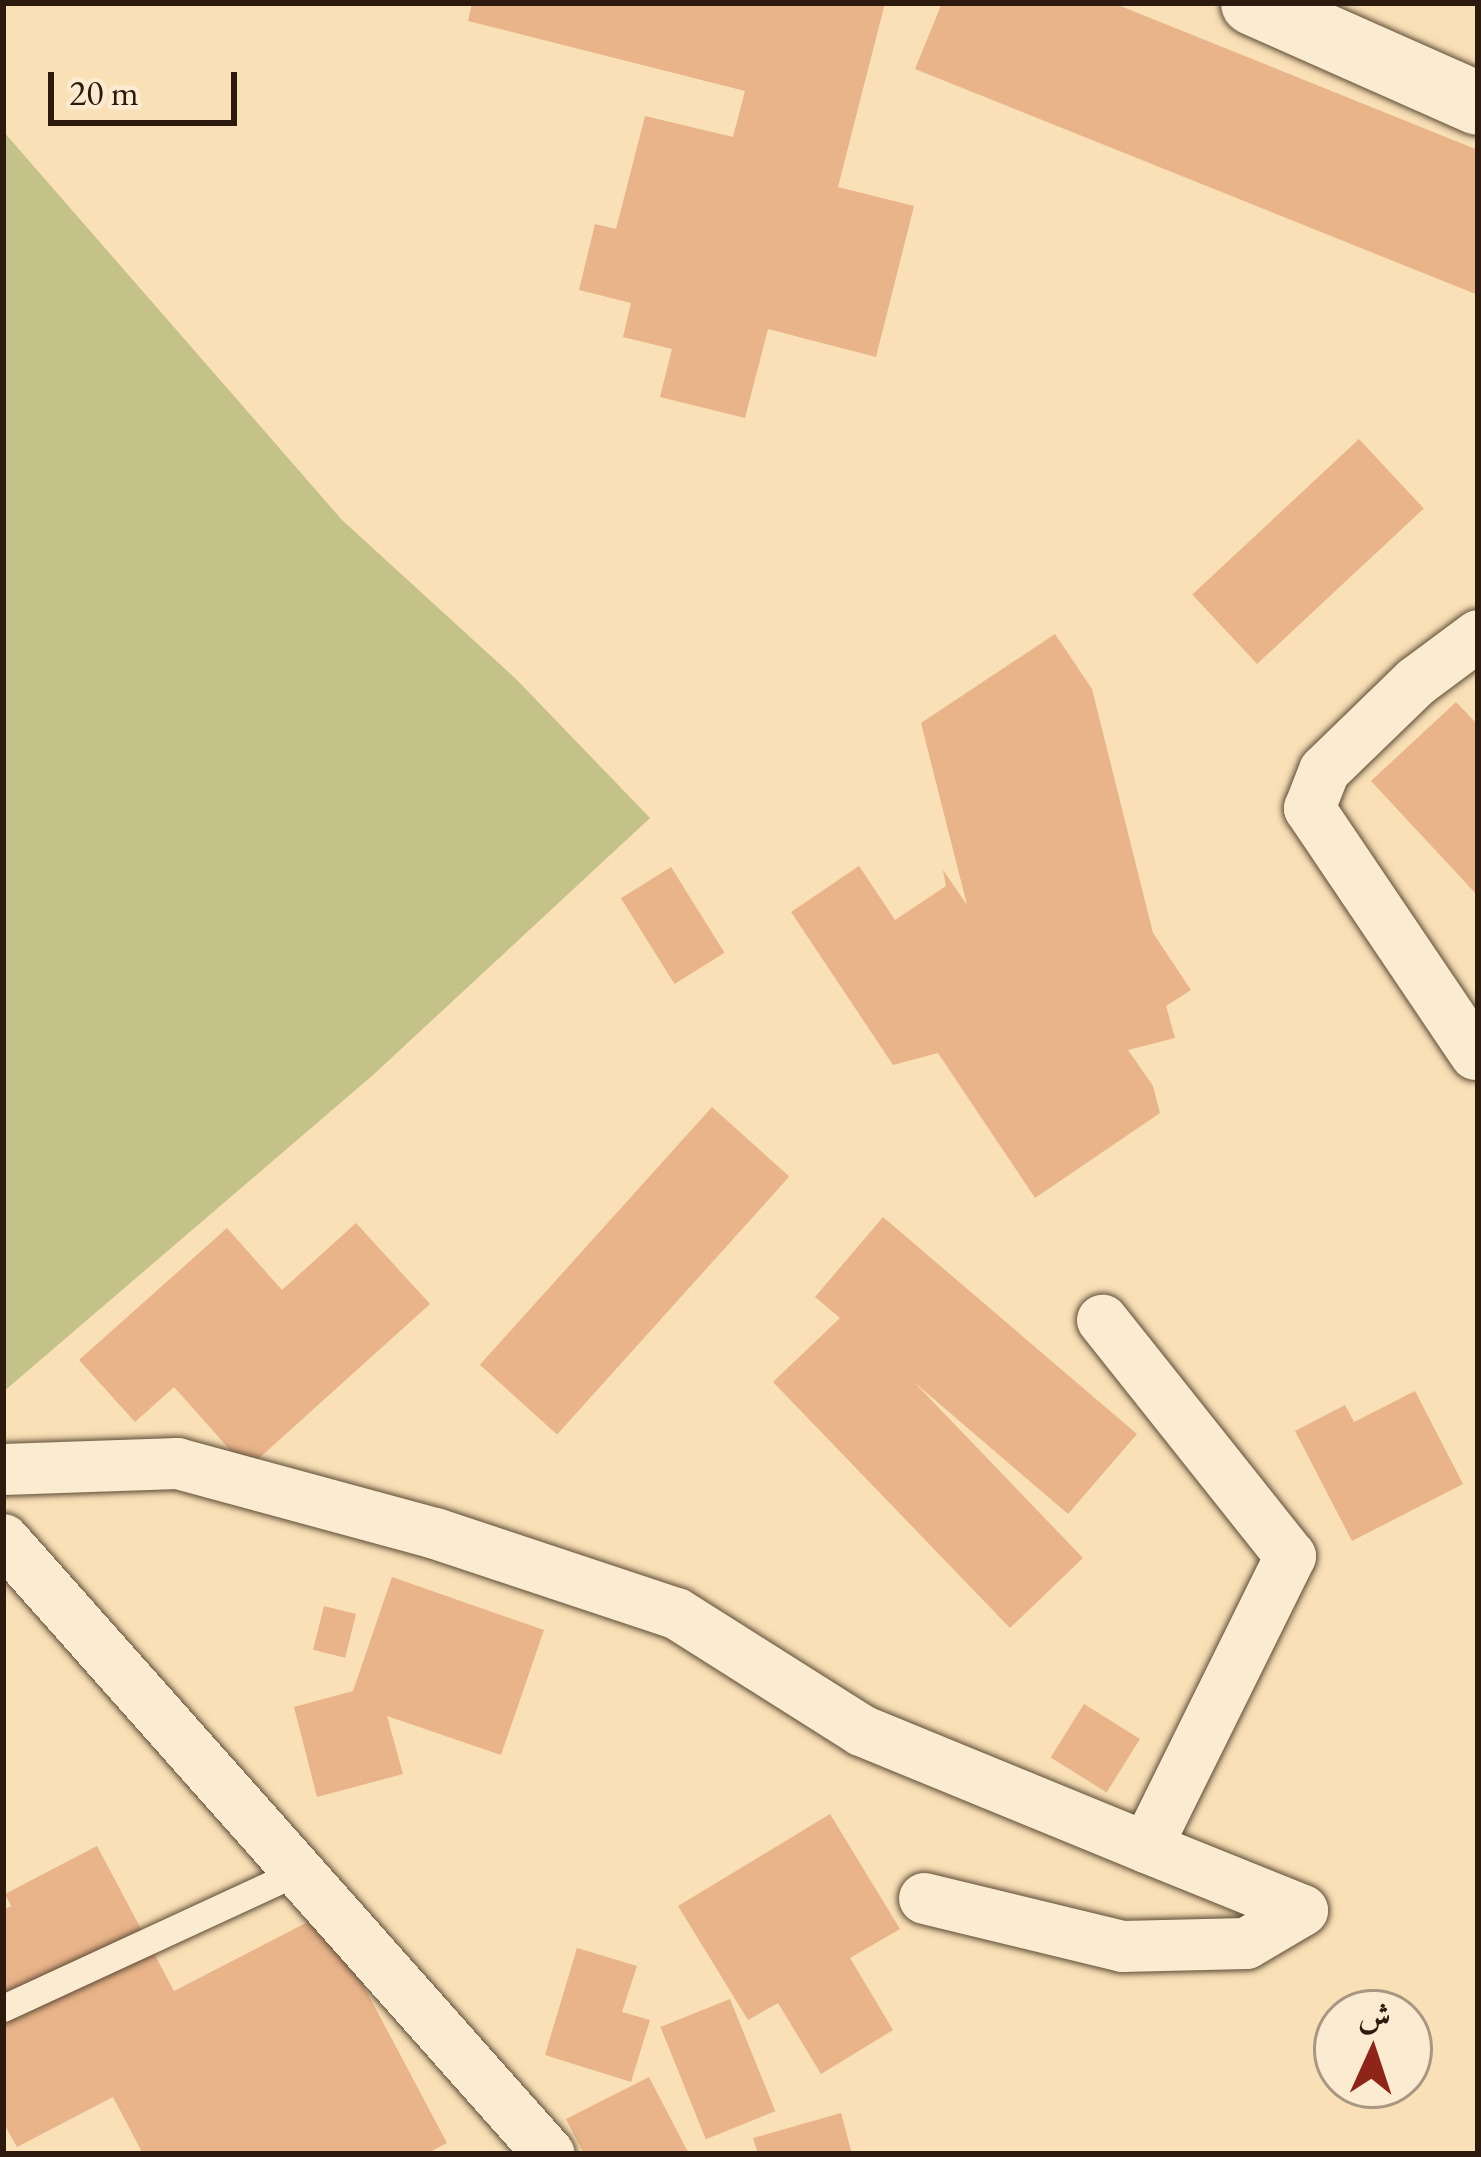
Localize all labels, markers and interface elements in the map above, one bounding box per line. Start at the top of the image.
scale bar [54,48,243,122]
text: 20 m [69,69,139,116]
north arrow [1313,1989,1433,2109]
text: ش [1357,1993,1392,2038]

